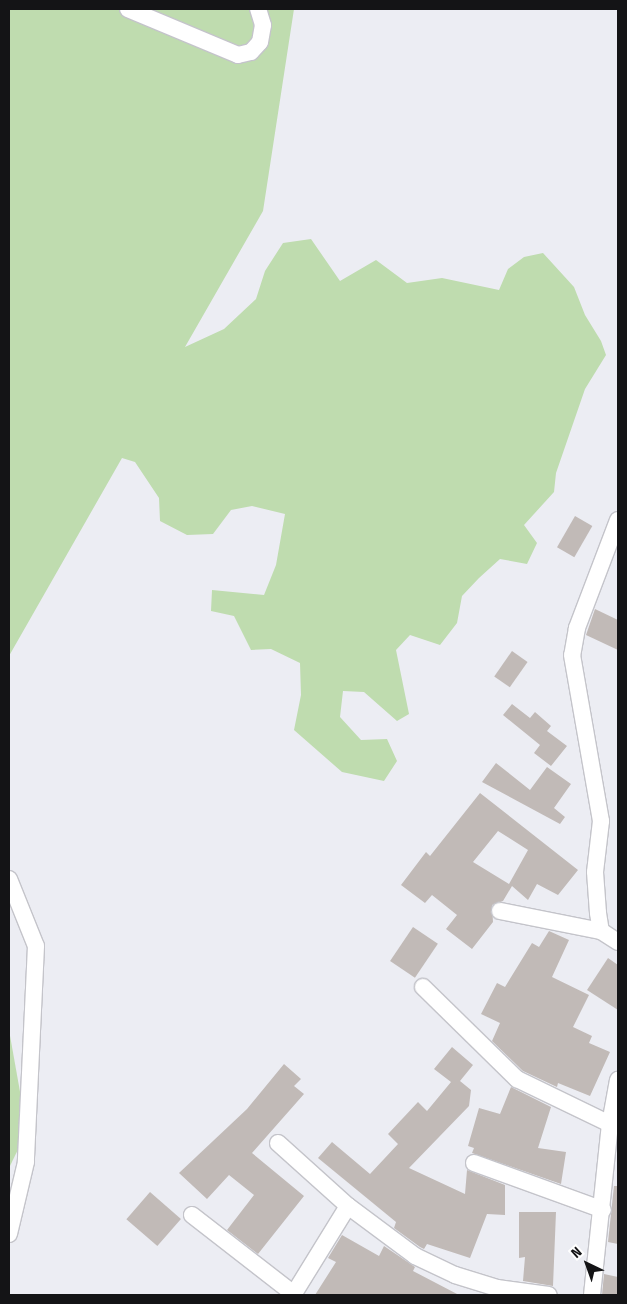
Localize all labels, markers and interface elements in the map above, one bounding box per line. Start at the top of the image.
north arrow [562,1239,612,1289]
text: N [568,1243,585,1262]

